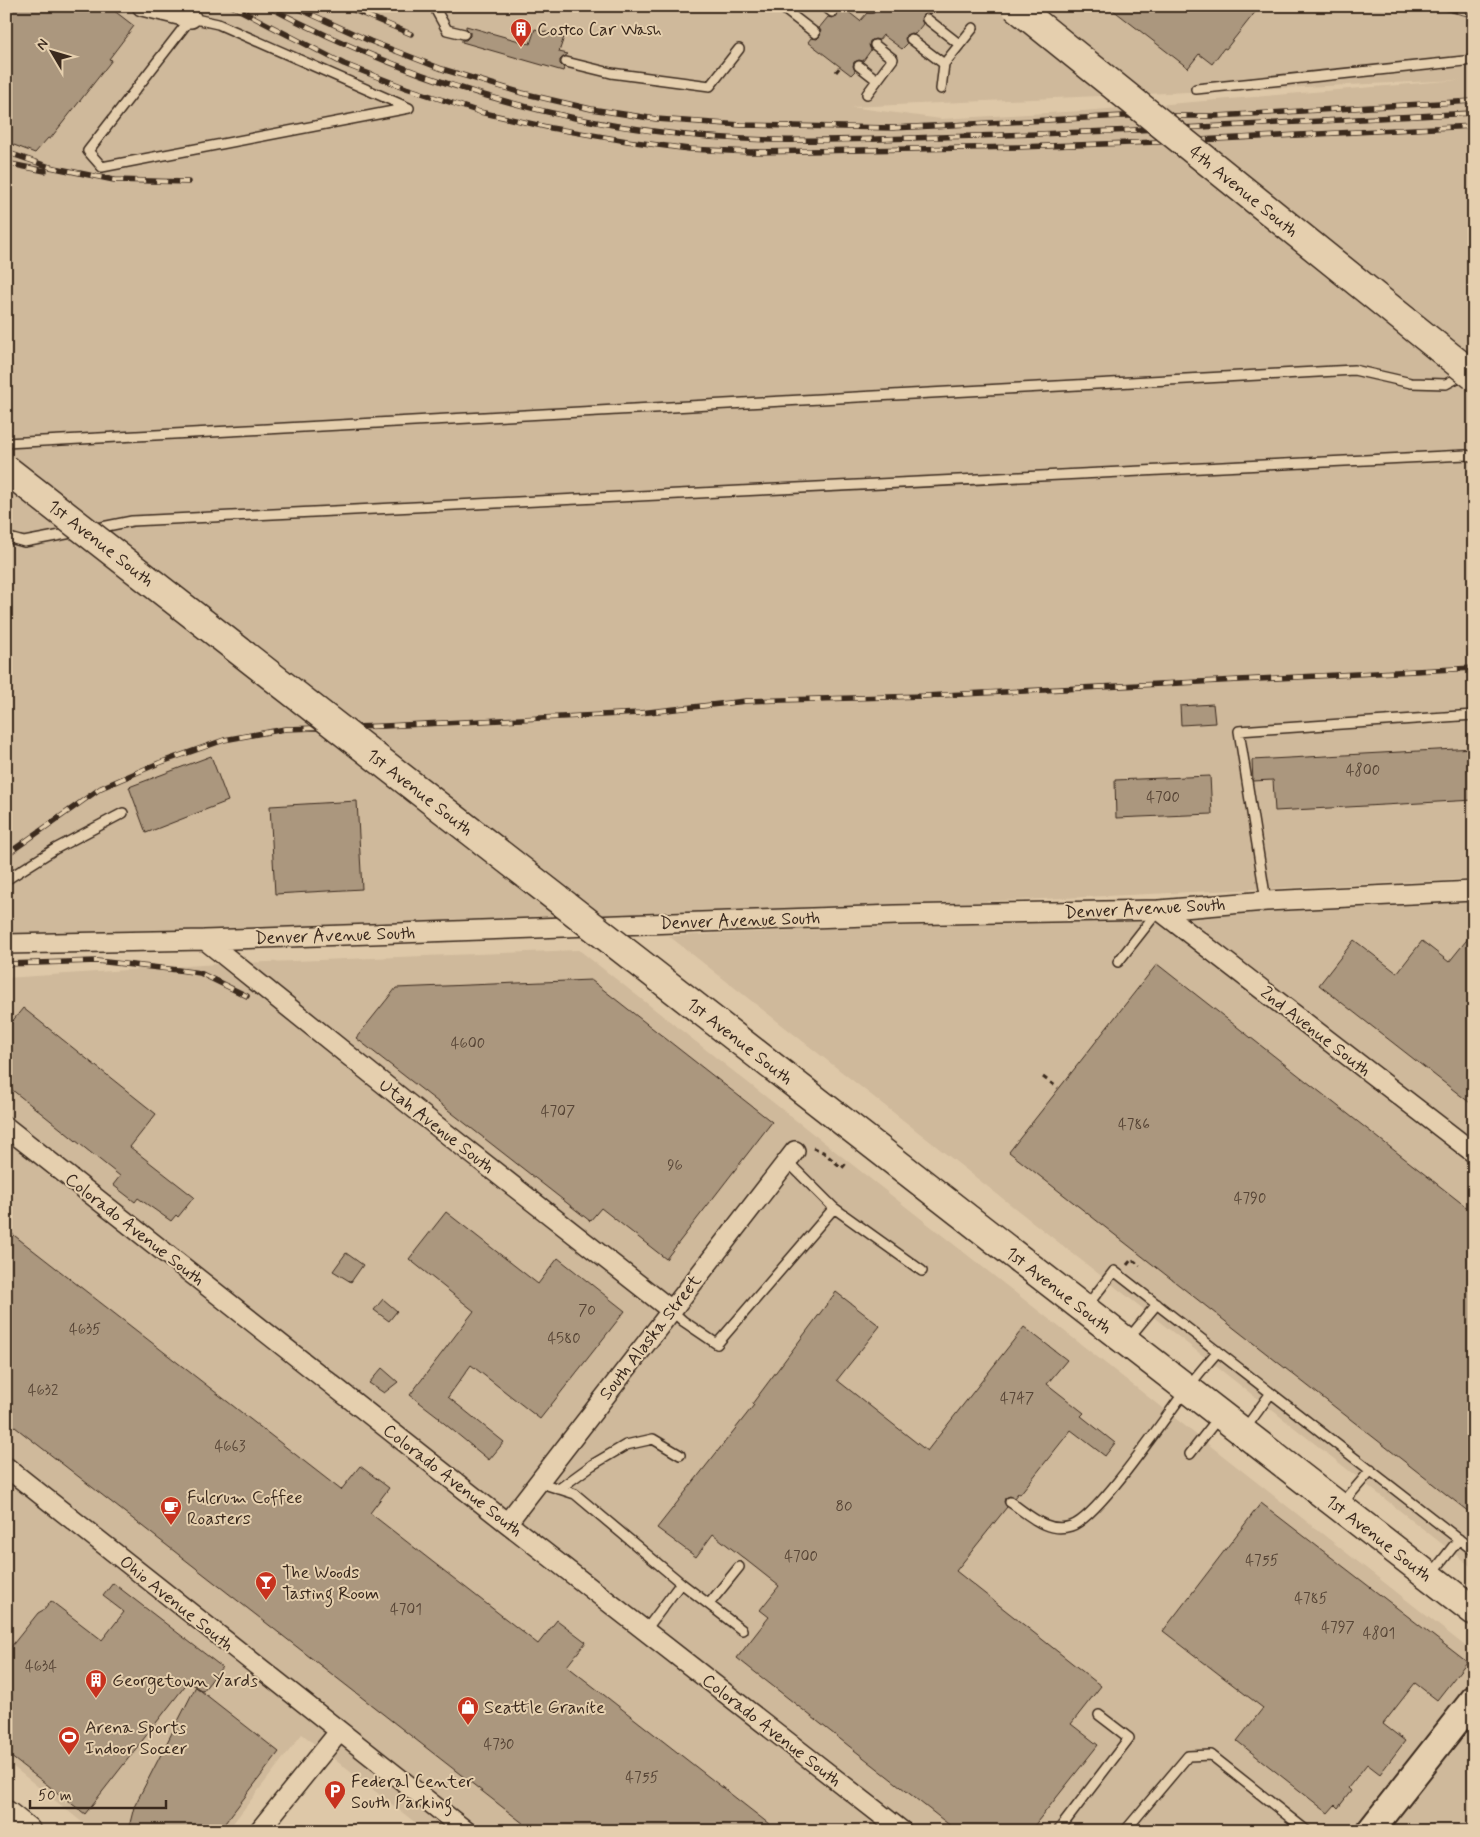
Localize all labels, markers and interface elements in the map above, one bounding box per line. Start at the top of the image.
building icon: Costco Car Wash [509,17,533,48]
place label: Costco Car Wash [537,18,662,42]
north arrow [28,28,78,78]
text: N [33,35,53,54]
street label: 4th Avenue South [1184,140,1303,243]
street label: 1st Avenue South [42,495,159,593]
street label: 1st Avenue South [361,744,478,842]
house number: 4800 [1346,761,1380,781]
house number: 4700 [1146,788,1180,808]
street label: Denver Avenue South [1064,893,1226,925]
street label: Denver Avenue South [659,906,821,936]
street label: Denver Avenue South [254,921,416,951]
street label: 2nd Avenue South [1255,981,1376,1083]
street label: 1st Avenue South [681,993,798,1091]
house number: 4600 [451,1034,485,1054]
street label: Utah Avenue South [373,1074,499,1180]
house number: 4707 [541,1102,575,1122]
house number: 4786 [1118,1115,1150,1135]
house number: 96 [667,1156,683,1176]
street label: Colorado Avenue South [60,1168,209,1292]
house number: 4790 [1234,1189,1266,1209]
street label: 1st Avenue South [1000,1242,1117,1340]
street label: South Alaska Street [594,1270,708,1405]
house number: 70 [578,1301,596,1321]
house number: 4635 [69,1320,101,1340]
house number: 4580 [547,1329,581,1349]
house number: 4632 [28,1381,58,1401]
house number: 4747 [1000,1389,1034,1409]
street label: Colorado Avenue South [378,1419,527,1543]
house number: 4663 [215,1437,246,1457]
place label: Fulcrum Coffee Roasters [187,1486,303,1531]
street label: 1st Avenue South [1320,1490,1437,1588]
cafe icon: Fulcrum Coffee Roasters [159,1495,183,1526]
house number: 80 [835,1497,853,1517]
house number: 4700 [784,1547,818,1567]
street label: Ohio Avenue South [114,1550,239,1657]
house number: 4755 [1245,1551,1279,1571]
place label: The Woods Tasting Room [282,1561,379,1608]
bar icon: The Woods Tasting Room [254,1570,278,1601]
house number: 4785 [1294,1589,1328,1609]
house number: 4701 [390,1600,422,1620]
house number: 4797 [1321,1618,1355,1638]
house number: 4801 [1363,1624,1395,1644]
house number: 4634 [25,1657,57,1677]
building icon: Georgetown Yards [84,1668,108,1699]
place label: Georgetown Yards [112,1669,258,1694]
street label: Colorado Avenue South [697,1669,846,1793]
shop icon: Seattle Granite [456,1695,480,1726]
place label: Seattle Granite [484,1696,605,1720]
place label: Arena Sports Indoor Soccer [85,1716,188,1761]
sports icon: Arena Sports Indoor Soccer [57,1725,81,1756]
house number: 4730 [484,1735,514,1755]
house number: 4755 [625,1768,659,1788]
place label: Federal Center South Parking [351,1770,474,1817]
scale bar [30,1777,166,1809]
parking icon: Federal Center South Parking [323,1779,347,1810]
text: 50 m [38,1786,72,1806]

